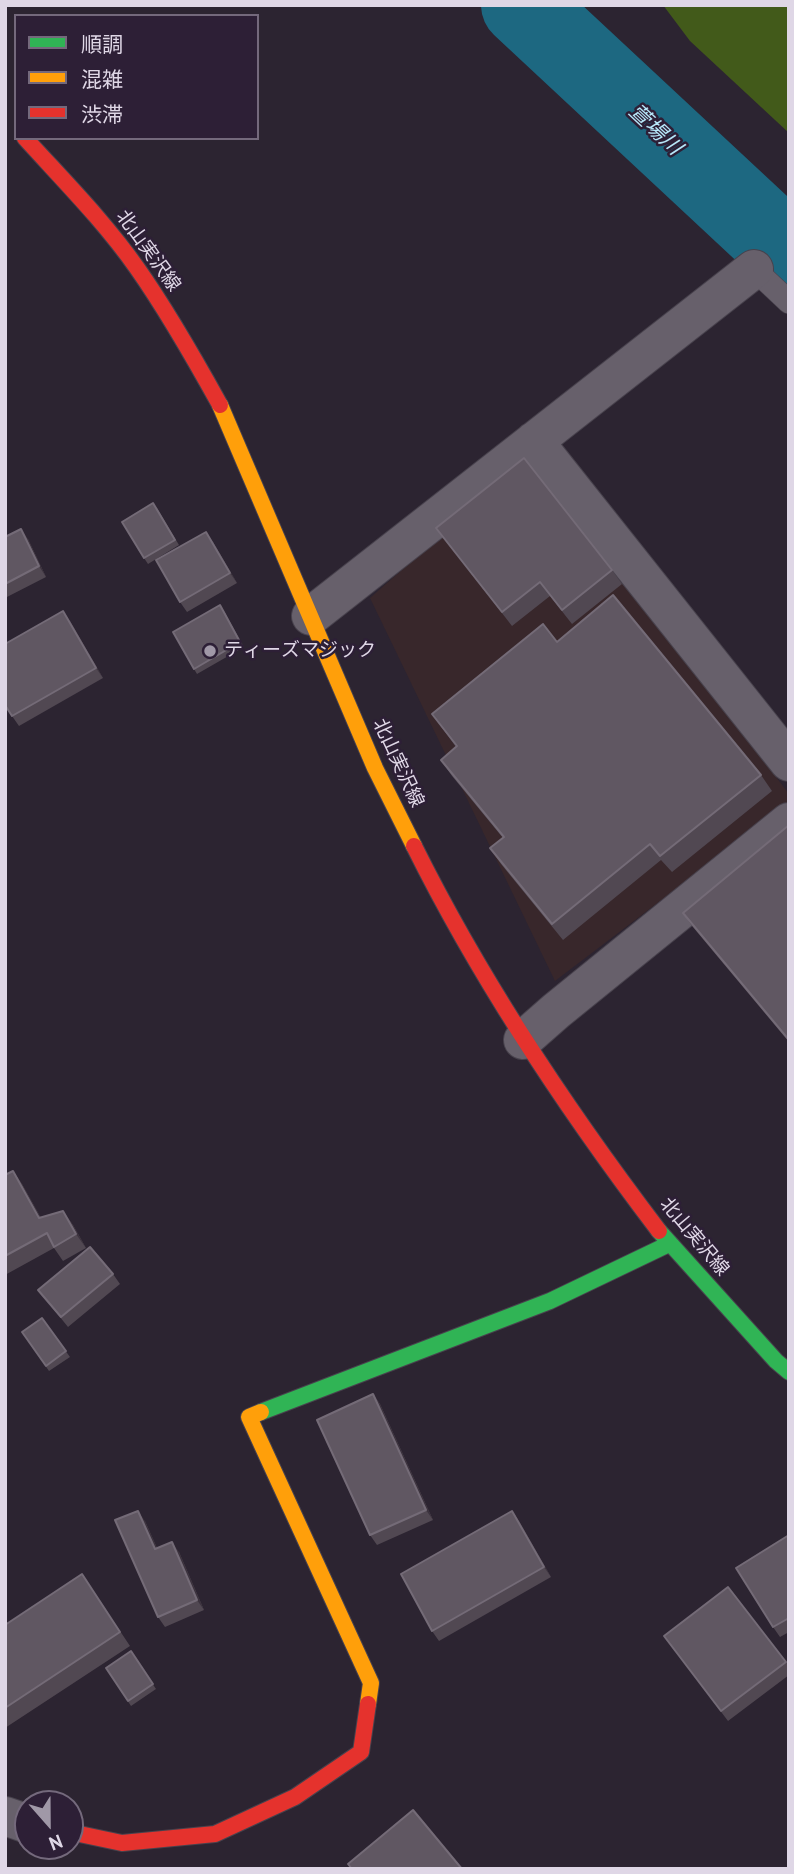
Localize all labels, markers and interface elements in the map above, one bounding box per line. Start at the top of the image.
legend [14,14,259,140]
text: 順調 [81,31,123,58]
text: 混雑 [81,66,123,93]
water label: 萱場川 [623,99,687,161]
text: 渋滞 [81,101,123,128]
street label: 北山実沢線 [111,206,185,296]
place label: ティーズマジック [224,640,376,662]
marker: ティーズマジック [202,643,218,659]
street label: 北山実沢線 [368,715,428,811]
street label: 北山実沢線 [655,1193,733,1281]
north arrow [14,1790,84,1860]
text: N [46,1829,66,1856]

